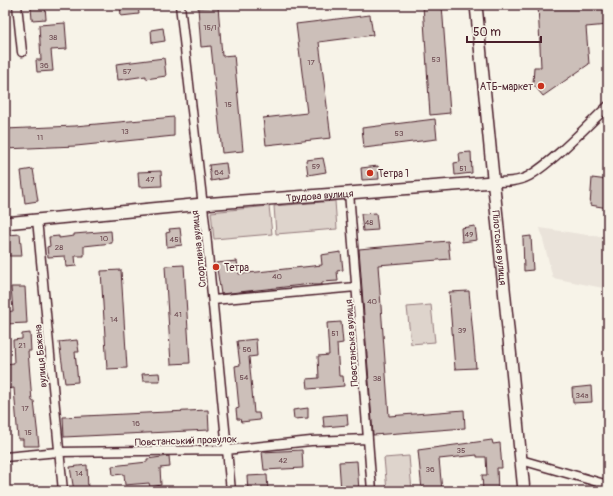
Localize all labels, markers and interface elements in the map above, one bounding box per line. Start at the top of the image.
scale bar [467,18,541,44]
house number: 15/1 [203,23,217,32]
text: 50 m [473,25,501,40]
house number: 38 [49,33,57,42]
house number: 53 [432,55,441,64]
house number: 17 [307,58,315,67]
house number: 36 [39,61,49,70]
house number: 57 [123,67,132,76]
place label: АТБ-маркет [480,81,533,93]
marker: АТБ-маркет [536,81,546,91]
house number: 15 [224,100,232,109]
house number: 13 [121,127,129,136]
house number: 53 [395,129,404,138]
house number: 11 [37,133,43,142]
house number: 59 [312,162,320,171]
house number: 51 [459,164,467,173]
house number: 64 [214,168,224,177]
marker: Тетра 1 [365,168,375,178]
place label: Тетра 1 [378,168,409,180]
house number: 47 [146,175,155,184]
street label: Трудова вулиця [286,188,354,205]
street label: Спортивна вулиця [189,209,209,288]
street label: Пілотська вулиця [489,210,509,286]
house number: 48 [365,218,373,227]
house number: 49 [465,230,473,239]
house number: 10 [100,234,109,243]
house number: 45 [170,235,178,244]
house number: 28 [55,243,63,252]
marker: Тетра [211,262,221,272]
place label: Тетра [224,262,249,274]
house number: 40 [272,272,283,281]
house number: 40 [367,297,378,306]
street label: Повстанська вулиця [343,299,361,387]
house number: 41 [174,310,182,319]
house number: 14 [110,315,118,324]
street label: вулиця Бажана [32,323,50,388]
house number: 39 [458,326,466,335]
house number: 51 [331,329,339,338]
house number: 21 [18,341,26,350]
house number: 56 [243,345,252,354]
house number: 54 [240,373,249,382]
house number: 38 [373,374,381,383]
house number: 34а [576,391,589,400]
house number: 17 [21,404,29,413]
house number: 16 [132,419,140,428]
house number: 15 [24,428,32,437]
street label: Повстанський провулок [135,433,237,449]
house number: 35 [457,446,465,455]
house number: 42 [278,456,288,465]
house number: 36 [425,465,435,474]
house number: 14 [75,469,83,478]

